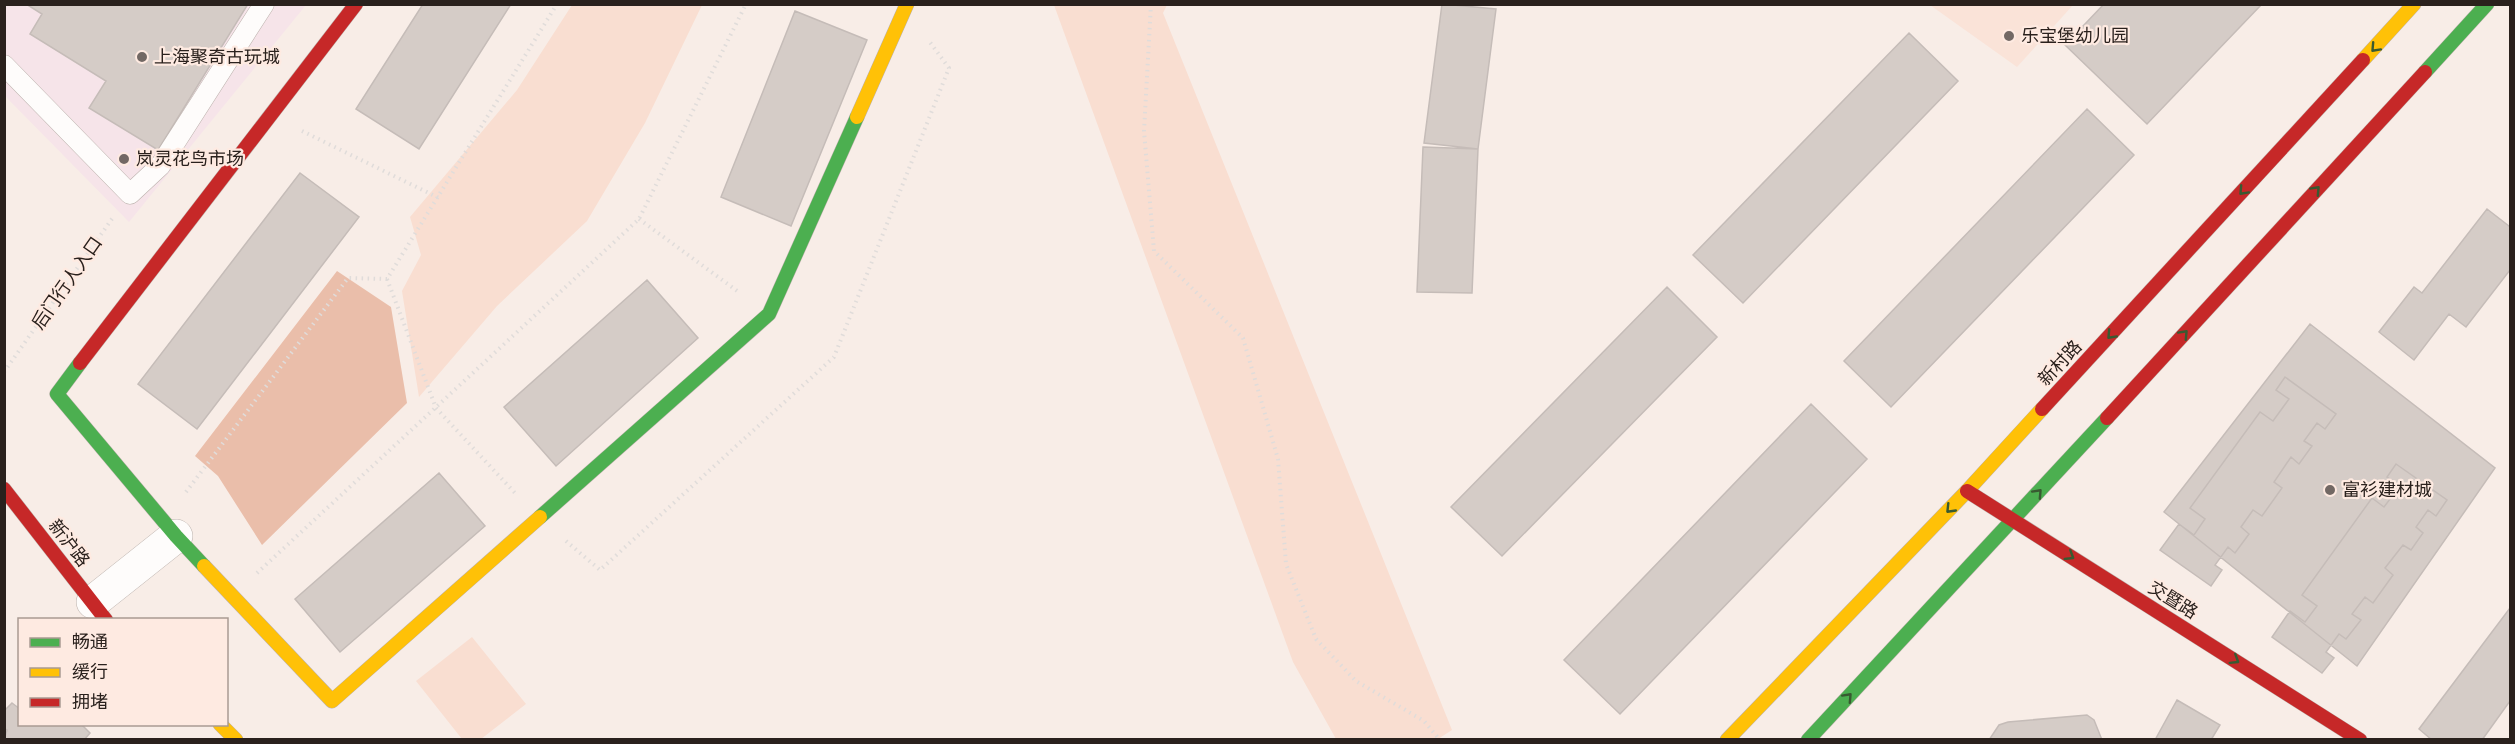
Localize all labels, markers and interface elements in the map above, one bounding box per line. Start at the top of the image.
place label: 乐宝堡幼儿园 [2021,25,2129,46]
marker: 乐宝堡幼儿园 [2002,29,2016,43]
one-way arrow [2371,41,2382,51]
place label: 上海聚奇古玩城 [154,46,280,67]
marker: 上海聚奇古玩城 [135,50,149,64]
place label: 岚灵花鸟市场 [136,148,244,169]
marker: 岚灵花鸟市场 [117,152,131,166]
one-way arrow [2239,184,2250,195]
one-way arrow [2309,187,2320,197]
street label: 后门行人入口 [27,232,106,333]
one-way arrow [2107,328,2118,338]
one-way arrow [2177,330,2188,341]
street label: 新村路 [2034,336,2086,390]
place label: 富衫建材城 [2342,479,2432,500]
marker: 富衫建材城 [2323,483,2337,497]
one-way arrow [2031,489,2042,500]
one-way arrow [1946,502,1957,512]
street label: 新沪路 [44,515,94,570]
one-way arrow [2064,548,2074,560]
street label: 交暨路 [2145,576,2202,623]
legend [18,618,228,726]
text: 畅通 [72,631,108,652]
one-way arrow [2228,653,2239,664]
text: 缓行 [72,661,108,682]
text: 拥堵 [72,691,108,712]
one-way arrow [1841,693,1852,703]

